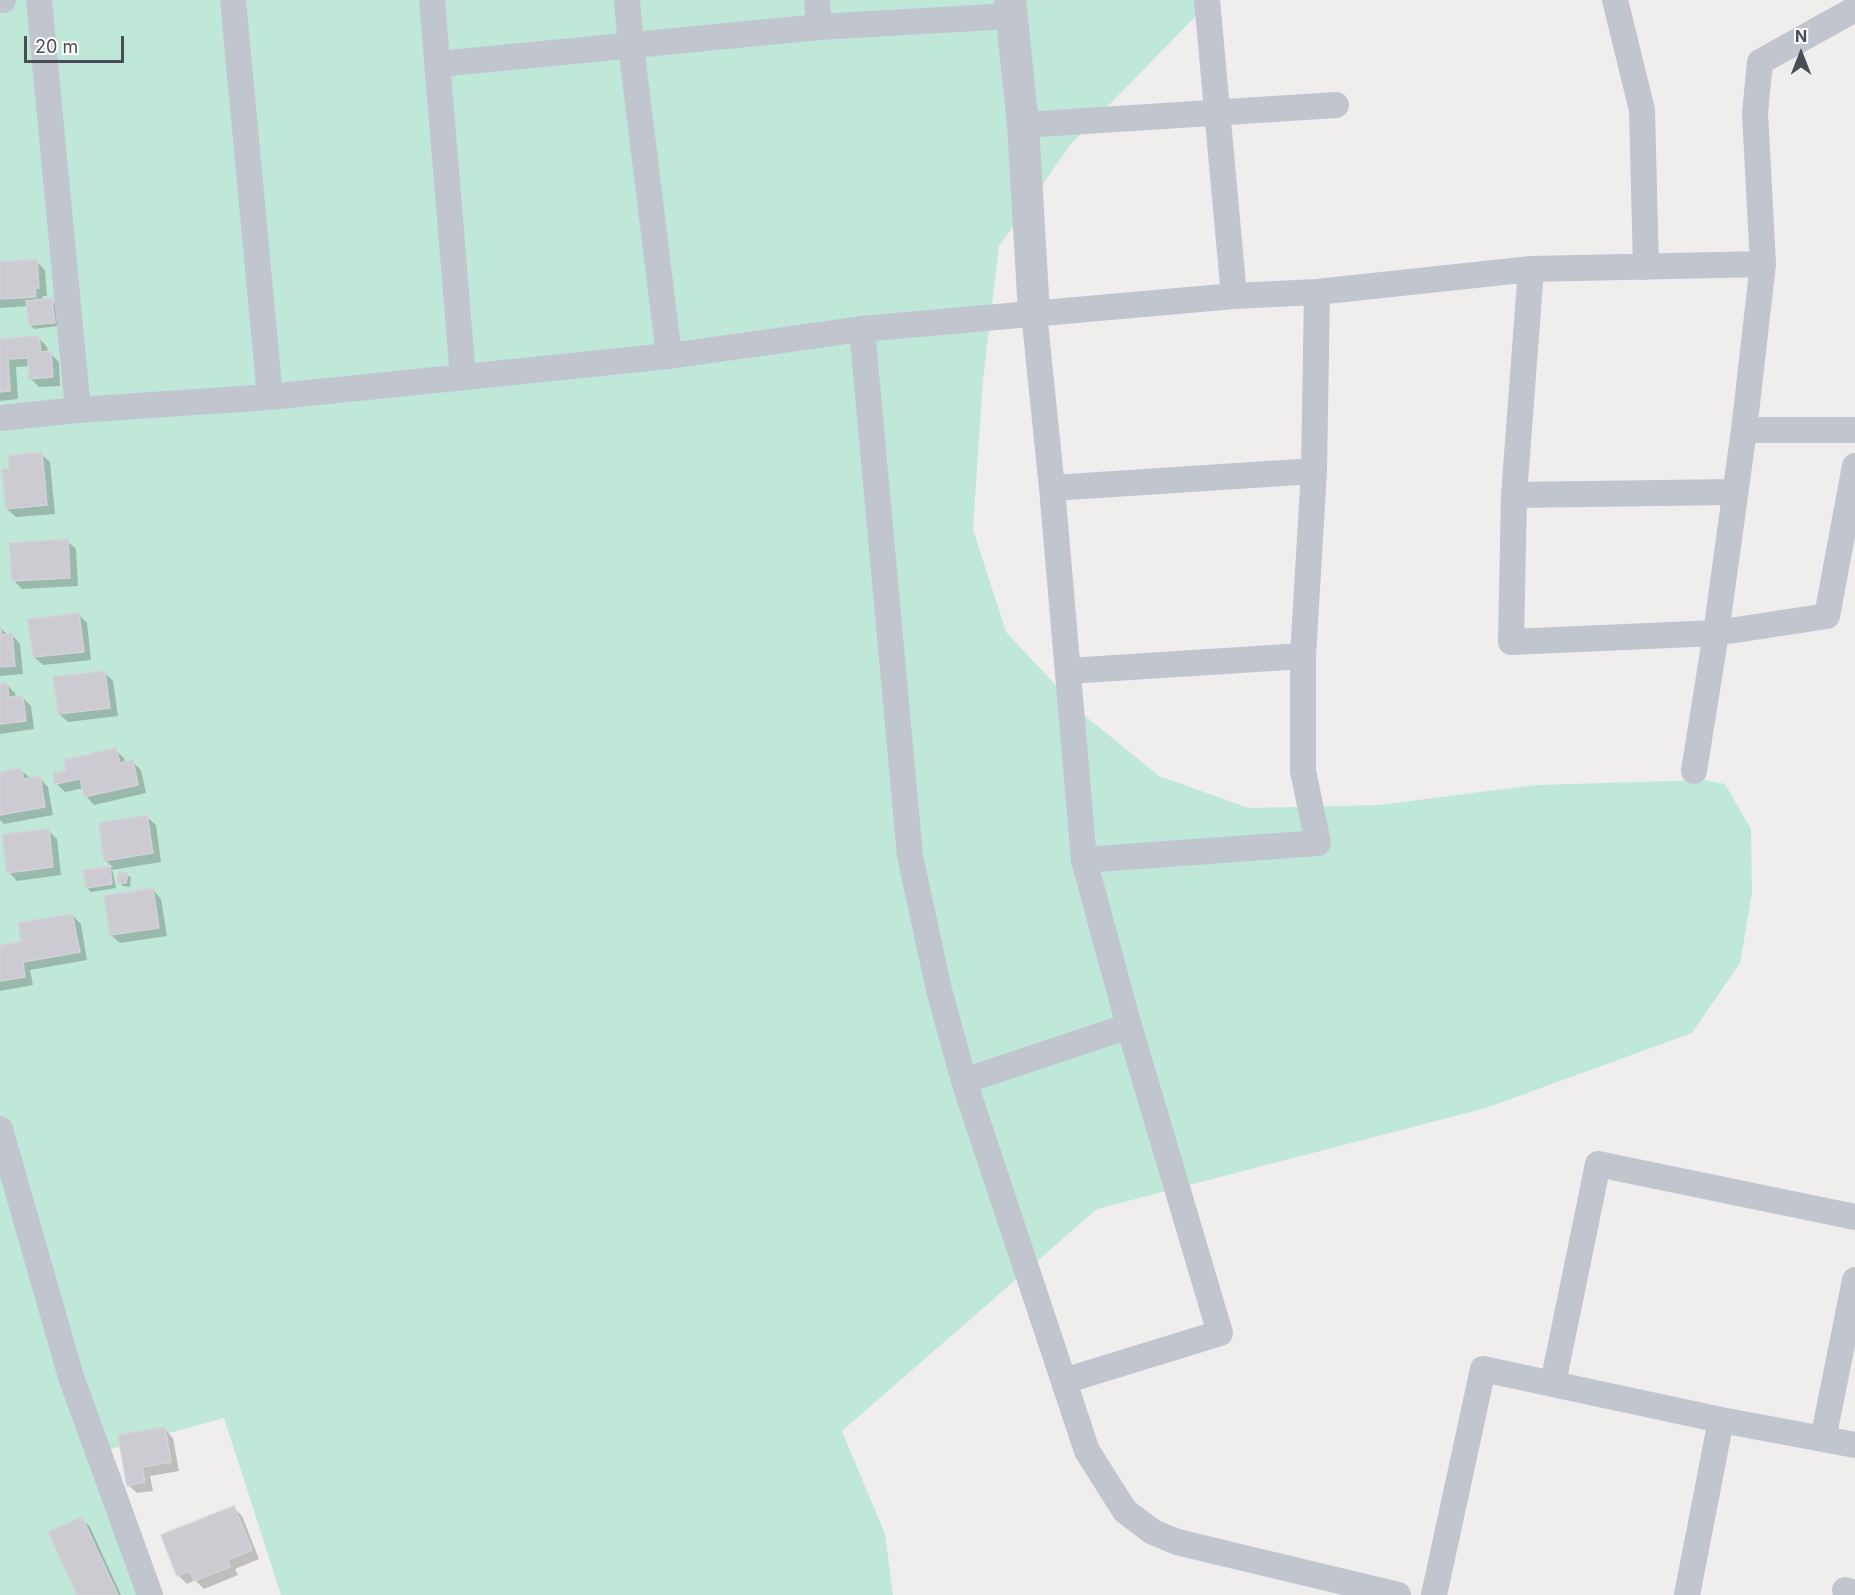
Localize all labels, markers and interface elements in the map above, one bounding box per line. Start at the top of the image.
scale bar [27,24,128,62]
north arrow [1771,24,1831,84]
text: N [1795,26,1807,46]
text: 20 m [35,36,78,57]

